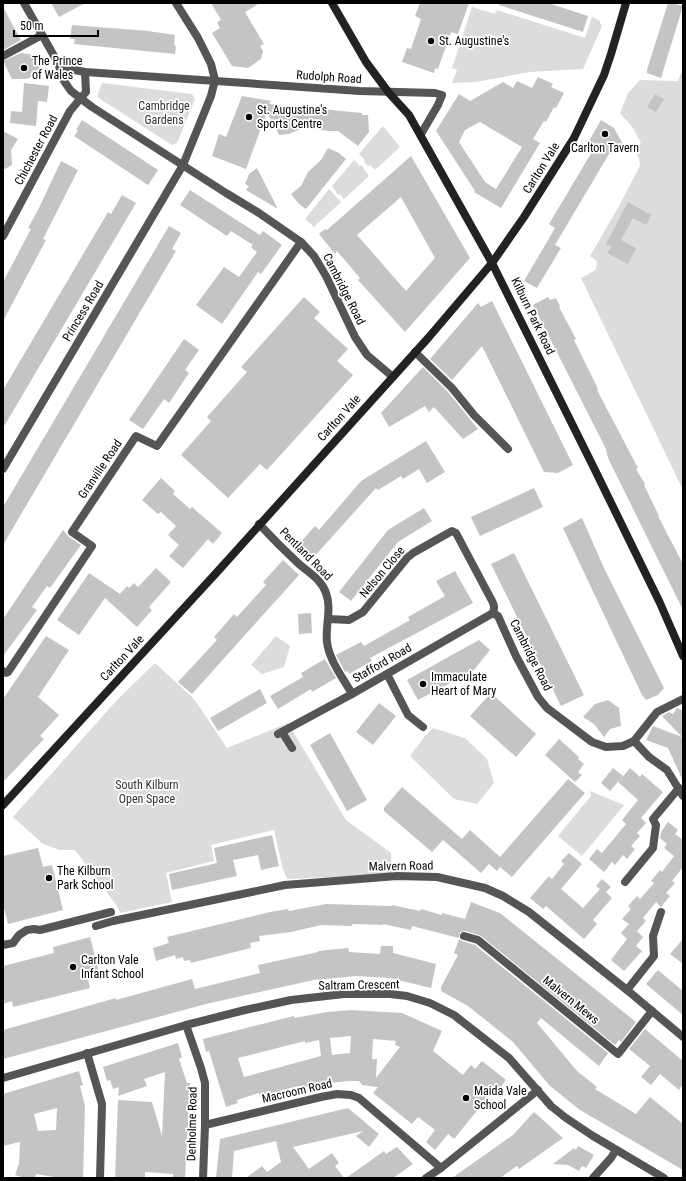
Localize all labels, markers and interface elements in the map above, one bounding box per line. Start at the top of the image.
scale bar [14,12,98,38]
text: 50 m [20,19,44,33]
place label: St. Augustine's [439,34,509,48]
marker: St. Augustine's [426,36,436,46]
place label: The Prince of Wales [32,54,83,82]
marker: The Prince of Wales [19,63,29,73]
street label: Rudolph Road [296,68,362,86]
park label: Cambridge Gardens [138,99,190,127]
place label: St. Augustine's Sports Centre [257,103,327,131]
street label: Chichester Road [12,112,60,187]
marker: St. Augustine's Sports Centre [244,112,254,122]
marker: Carlton Tavern [600,129,610,139]
street label: Carlton Vale [520,140,562,196]
place label: Carlton Tavern [571,141,639,155]
street label: Cambridge Road [320,251,368,327]
street label: Kilburn Park Road [508,275,558,357]
street label: Princess Road [60,278,106,344]
street label: Carlton Vale [315,392,364,444]
street label: Granville Road [75,437,125,501]
street label: Pentland Road [277,525,335,583]
street label: Nelson Close [357,543,408,600]
street label: Cambridge Road [507,617,555,693]
street label: Carlton Vale [97,632,147,684]
street label: Stafford Road [350,641,414,685]
place label: Immaculate Heart of Mary [431,670,496,698]
marker: Immaculate Heart of Mary [418,679,428,689]
park label: South Kilburn Open Space [115,778,179,806]
street label: Malvern Road [369,858,433,874]
place label: The Kilburn Park School [57,864,114,892]
marker: The Kilburn Park School [44,873,54,883]
place label: Carlton Vale Infant School [81,953,144,981]
marker: Carlton Vale Infant School [68,962,78,972]
street label: Malvern Mews [540,973,602,1027]
street label: Saltram Crescent [318,977,400,993]
street label: Macroom Road [260,1076,334,1106]
place label: Maida Vale School [474,1084,527,1112]
street label: Denholme Road [184,1087,200,1161]
marker: Maida Vale School [461,1093,471,1103]

